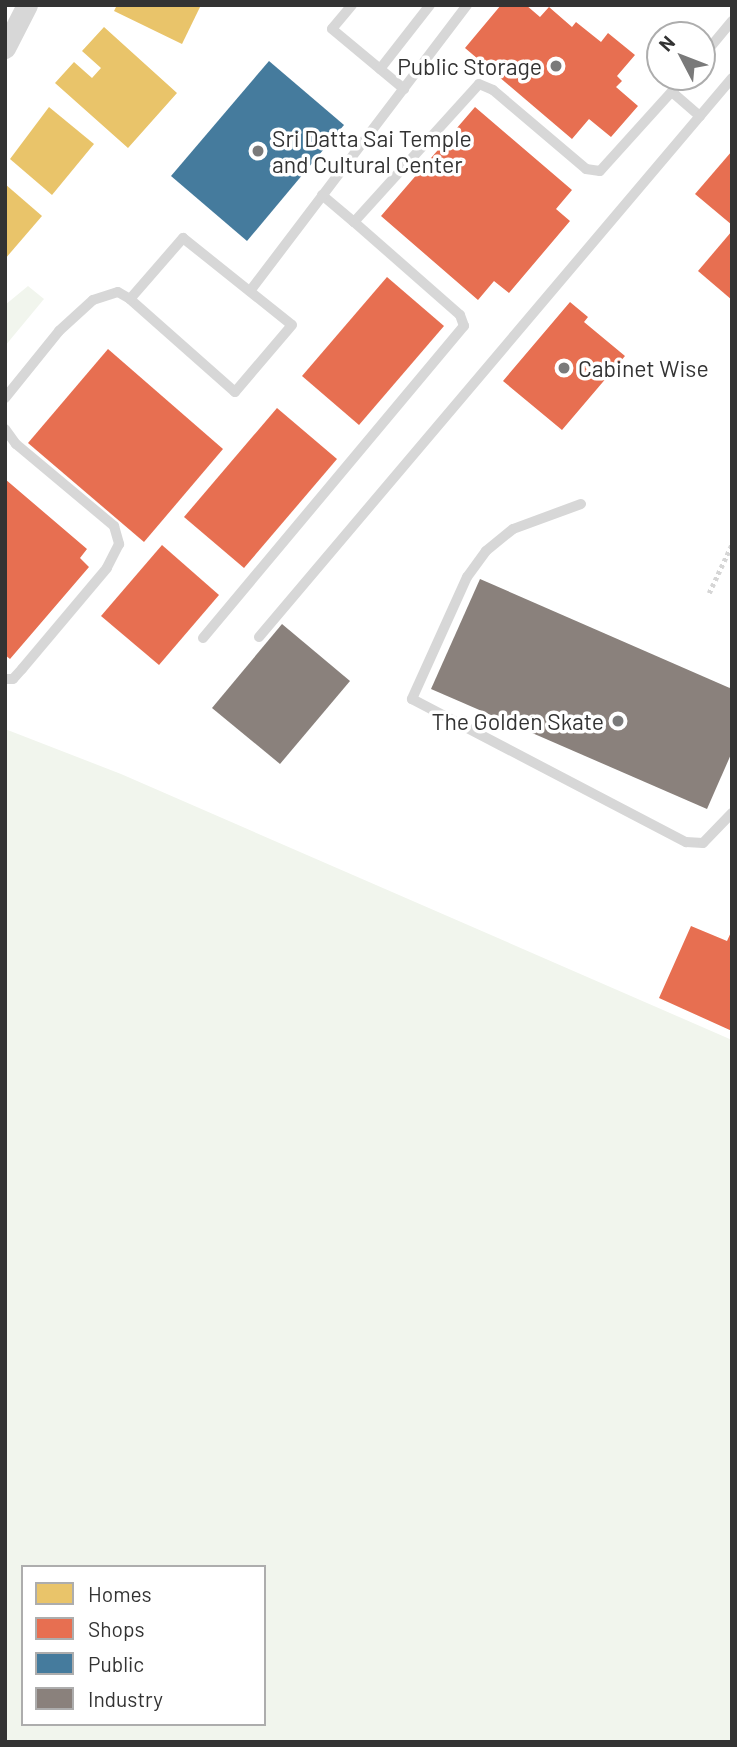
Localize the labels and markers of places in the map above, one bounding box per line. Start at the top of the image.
place label: Public Storage [397,52,542,80]
marker: Public Storage [548,58,564,74]
place label: Sri Datta Sai Temple and Cultural Center [272,124,472,178]
marker: Sri Datta Sai Temple and Cultural Center [250,143,266,159]
place label: Cabinet Wise [578,354,709,382]
marker: Cabinet Wise [556,360,572,376]
place label: The Golden Skate [431,707,604,735]
marker: The Golden Skate [610,713,626,729]

